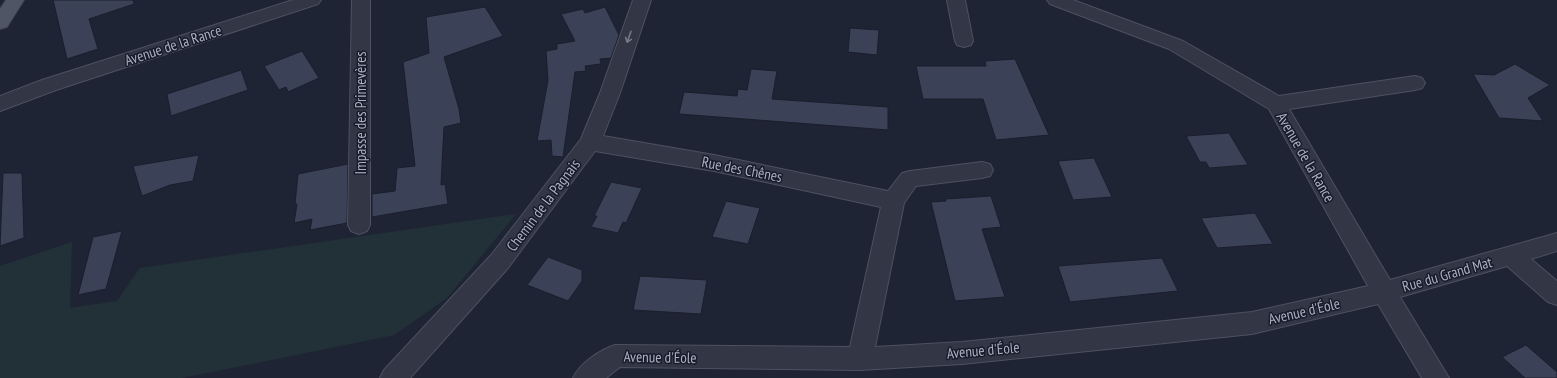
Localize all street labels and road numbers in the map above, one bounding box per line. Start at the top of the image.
street label: Avenue de la Rance [122,20,224,70]
street label: Impasse des Primevères [351,51,370,175]
street label: Avenue de la Rance [1273,109,1339,205]
street label: Rue des Chênes [700,152,784,186]
street label: Chemin de la Pagnais [502,155,584,255]
street label: Rue du Grand Mat [1400,252,1494,296]
street label: Avenue d'Éole [1266,294,1342,328]
street label: Avenue d'Éole [946,337,1020,363]
street label: Avenue d'Éole [623,347,697,367]

